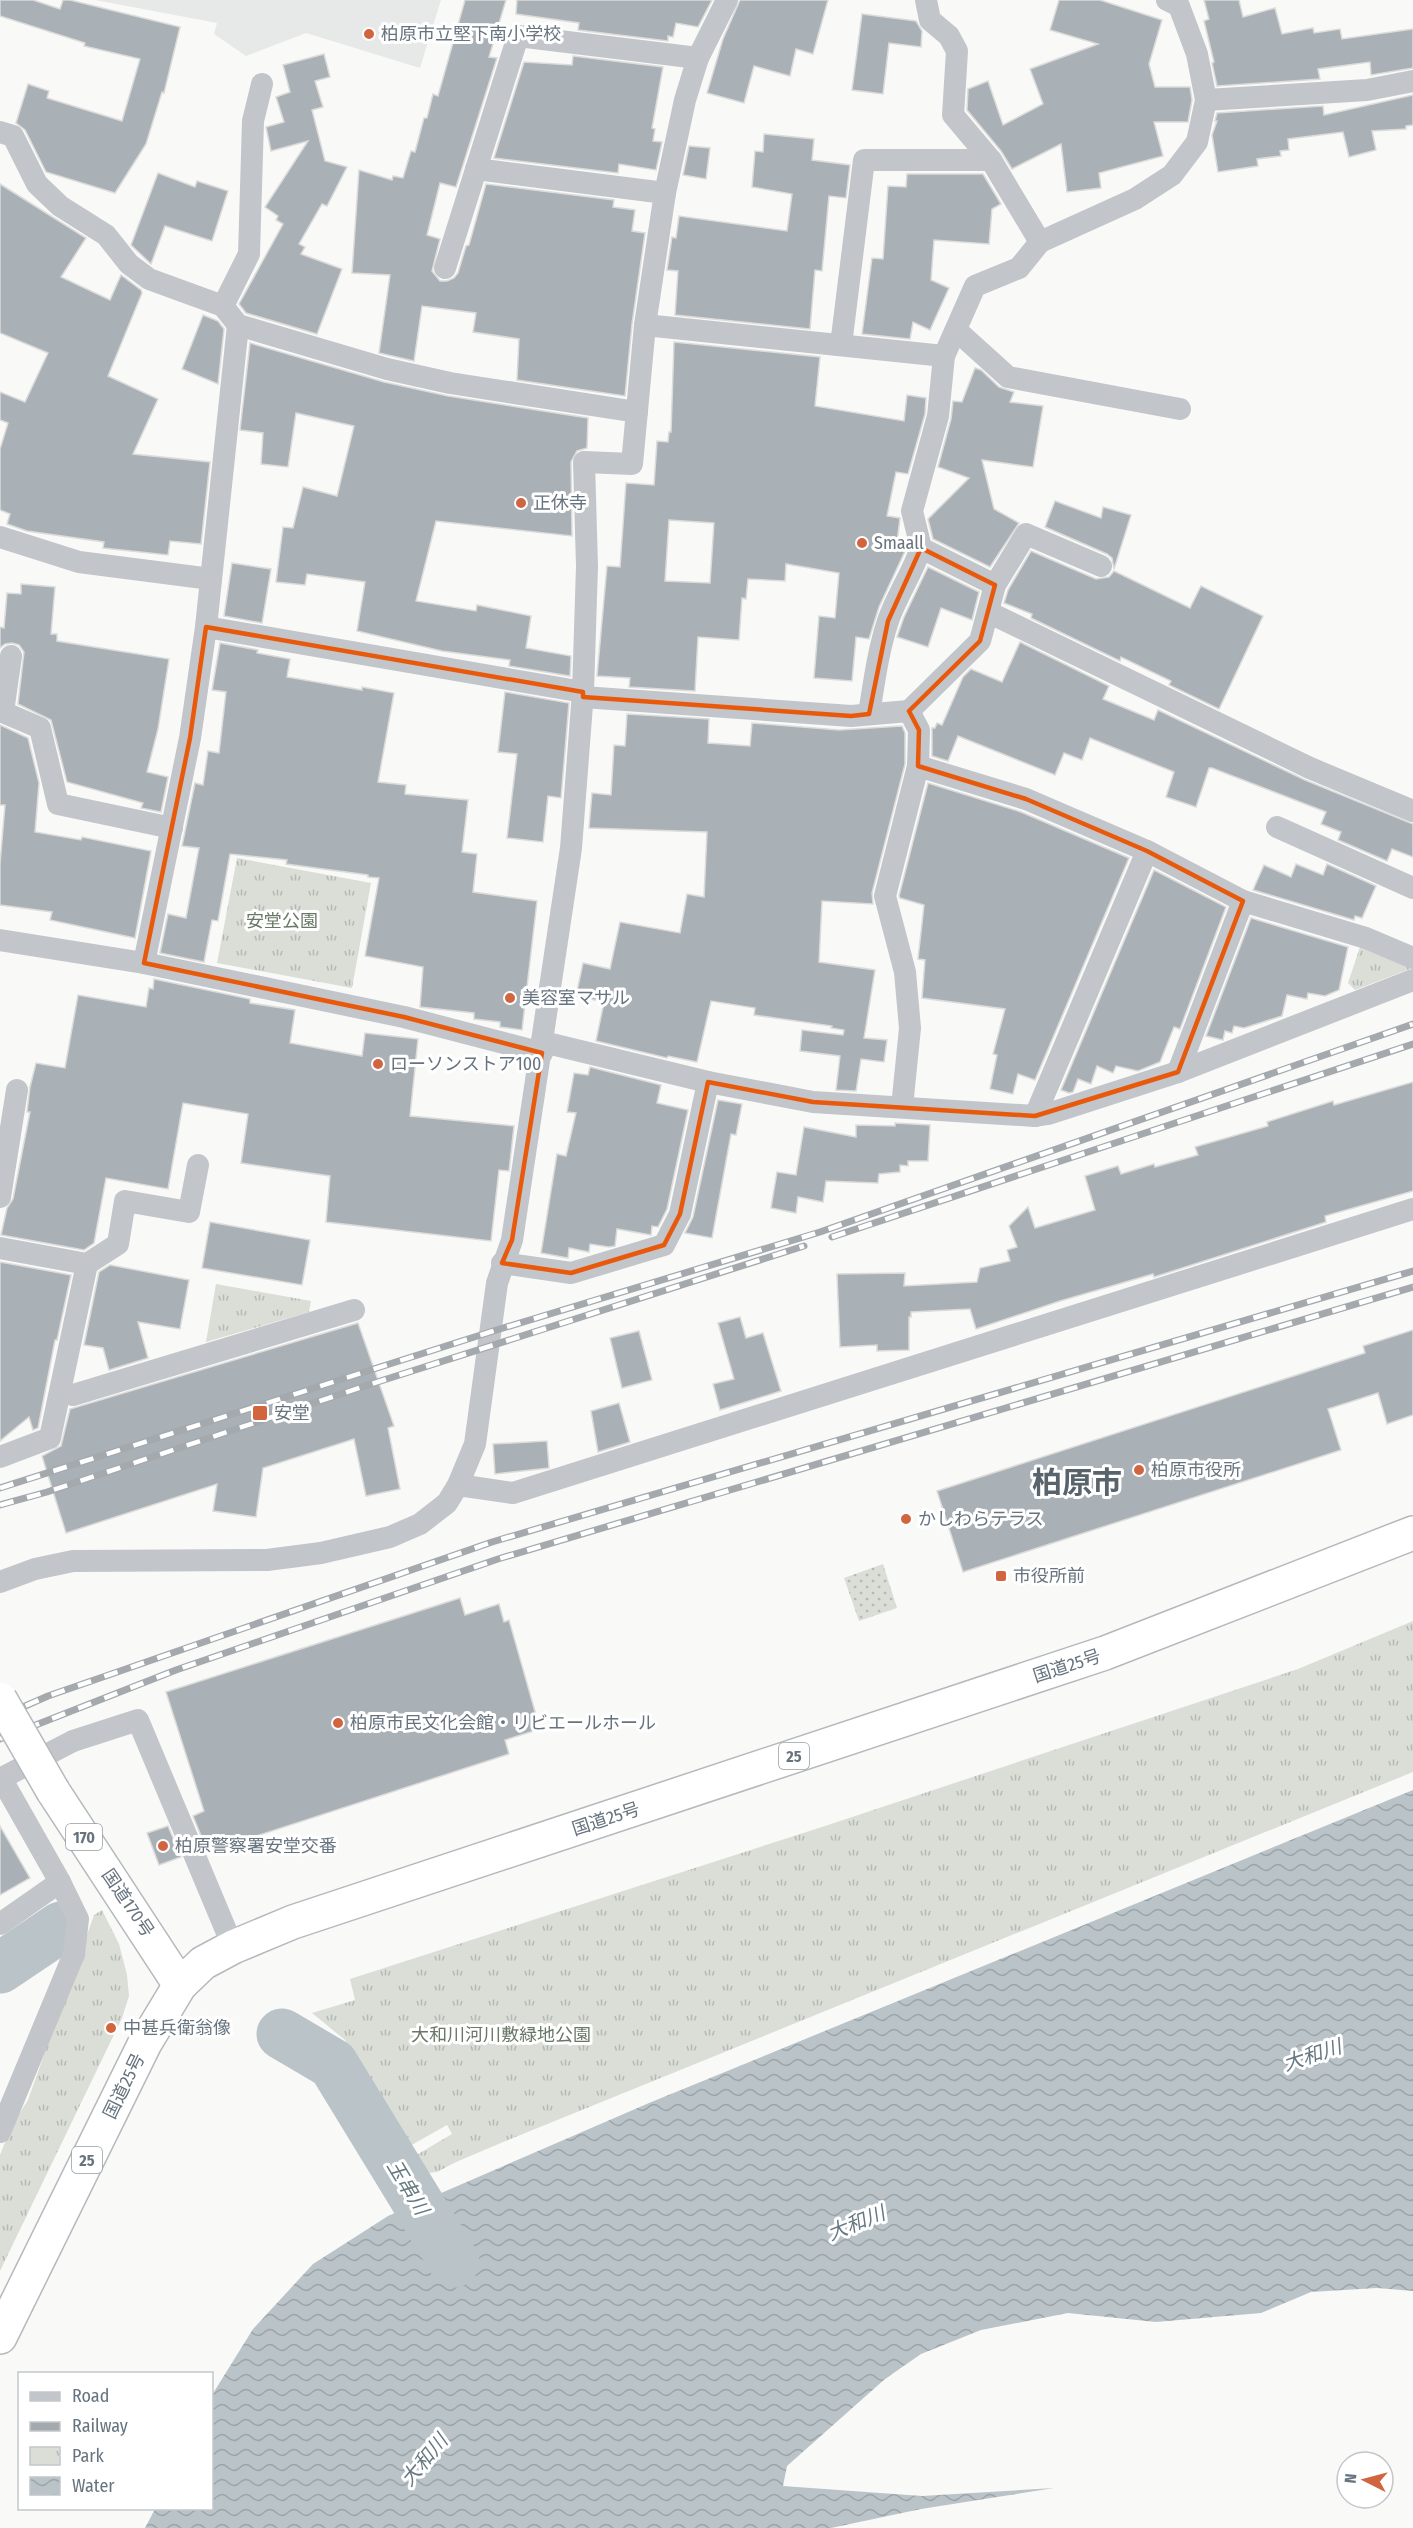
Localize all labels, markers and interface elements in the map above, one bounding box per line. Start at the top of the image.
place label: 柏原市立堅下南小学校 [381,23,561,45]
marker: 柏原市立堅下南小学校 [362,27,376,41]
place label: 正休寺 [533,492,587,514]
marker: 正休寺 [514,496,528,510]
place label: Smaall [874,532,924,554]
marker: Smaall [855,536,869,550]
park label: 安堂公園 [246,910,318,932]
place label: 美容室マサル [522,987,630,1009]
marker: 美容室マサル [503,991,517,1005]
place label: ローソンストア100 [390,1053,541,1075]
marker: ローソンストア100 [371,1057,385,1071]
place label: 安堂 [274,1402,310,1424]
marker: 安堂 [251,1404,269,1422]
place label: 柏原市役所 [1151,1459,1241,1481]
marker: 柏原市役所 [1132,1463,1146,1477]
district label: 柏原市 [1032,1465,1122,1501]
place label: かしわらテラス [918,1508,1044,1530]
marker: かしわらテラス [899,1512,913,1526]
place label: 市役所前 [1013,1565,1085,1587]
marker: 市役所前 [994,1569,1008,1583]
street label: 国道25号 [1030,1645,1104,1687]
place label: 柏原市民文化会館・リビエールホール [350,1712,656,1734]
marker: 柏原市民文化会館・リビエールホール [331,1716,345,1730]
road number: 25 [779,1743,809,1769]
street label: 国道25号 [569,1798,643,1840]
road number: 170 [66,1824,102,1850]
place label: 柏原警察署安堂交番 [175,1835,337,1857]
marker: 柏原警察署安堂交番 [156,1839,170,1853]
street label: 国道170号 [97,1865,159,1941]
place label: 中甚兵衛翁像 [123,2017,231,2039]
marker: 中甚兵衛翁像 [104,2021,118,2035]
park label: 大和川河川敷緑地公園 [411,2024,591,2046]
water label: 大和川 [1280,2034,1346,2076]
street label: 国道25号 [99,2050,149,2122]
road number: 25 [72,2147,102,2173]
water label: 玉串川 [382,2155,435,2221]
water label: 大和川 [824,2200,890,2245]
legend [18,2372,213,2510]
text: Road [72,2385,109,2407]
text: Railway [72,2415,128,2437]
water label: 大和川 [396,2428,454,2491]
text: Park [72,2445,105,2467]
north arrow [1335,2450,1395,2510]
text: N [1341,2473,1361,2484]
text: Water [72,2475,115,2497]

